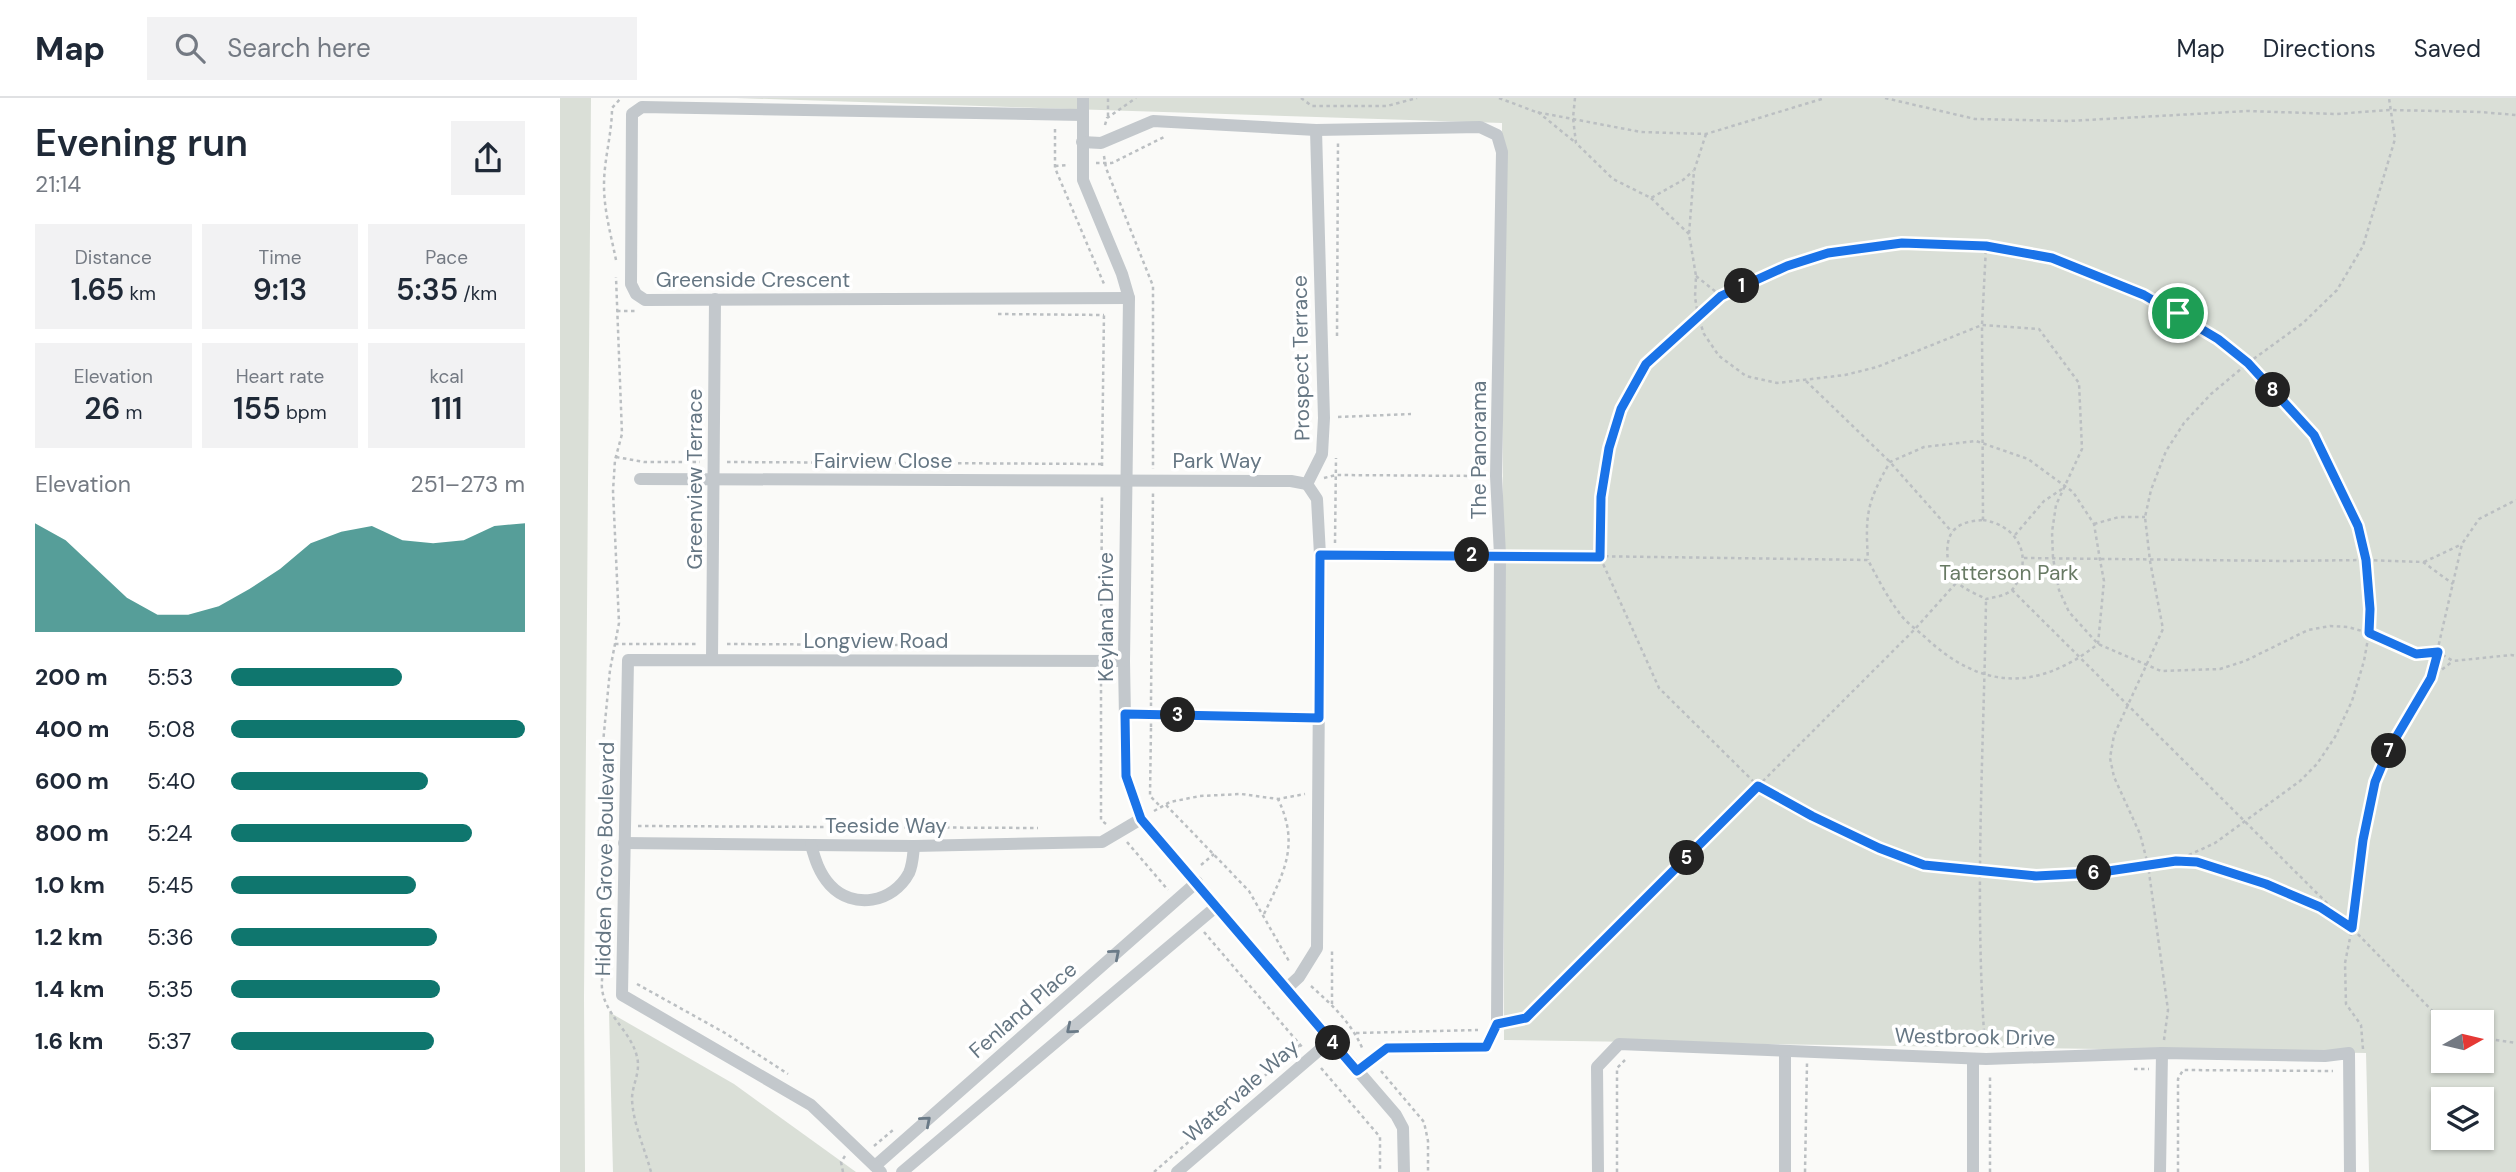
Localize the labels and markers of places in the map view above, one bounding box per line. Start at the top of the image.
pin: 1 [1724,268,1760,304]
pin [2148,283,2208,343]
pin: 8 [2256,372,2290,408]
pin: 2 [1454,538,1490,573]
pin: 3 [1160,698,1196,732]
pin: 7 [2372,734,2406,768]
pin: 5 [1670,840,1704,876]
pin: 6 [2076,856,2112,890]
pin: 4 [1316,1026,1350,1060]

